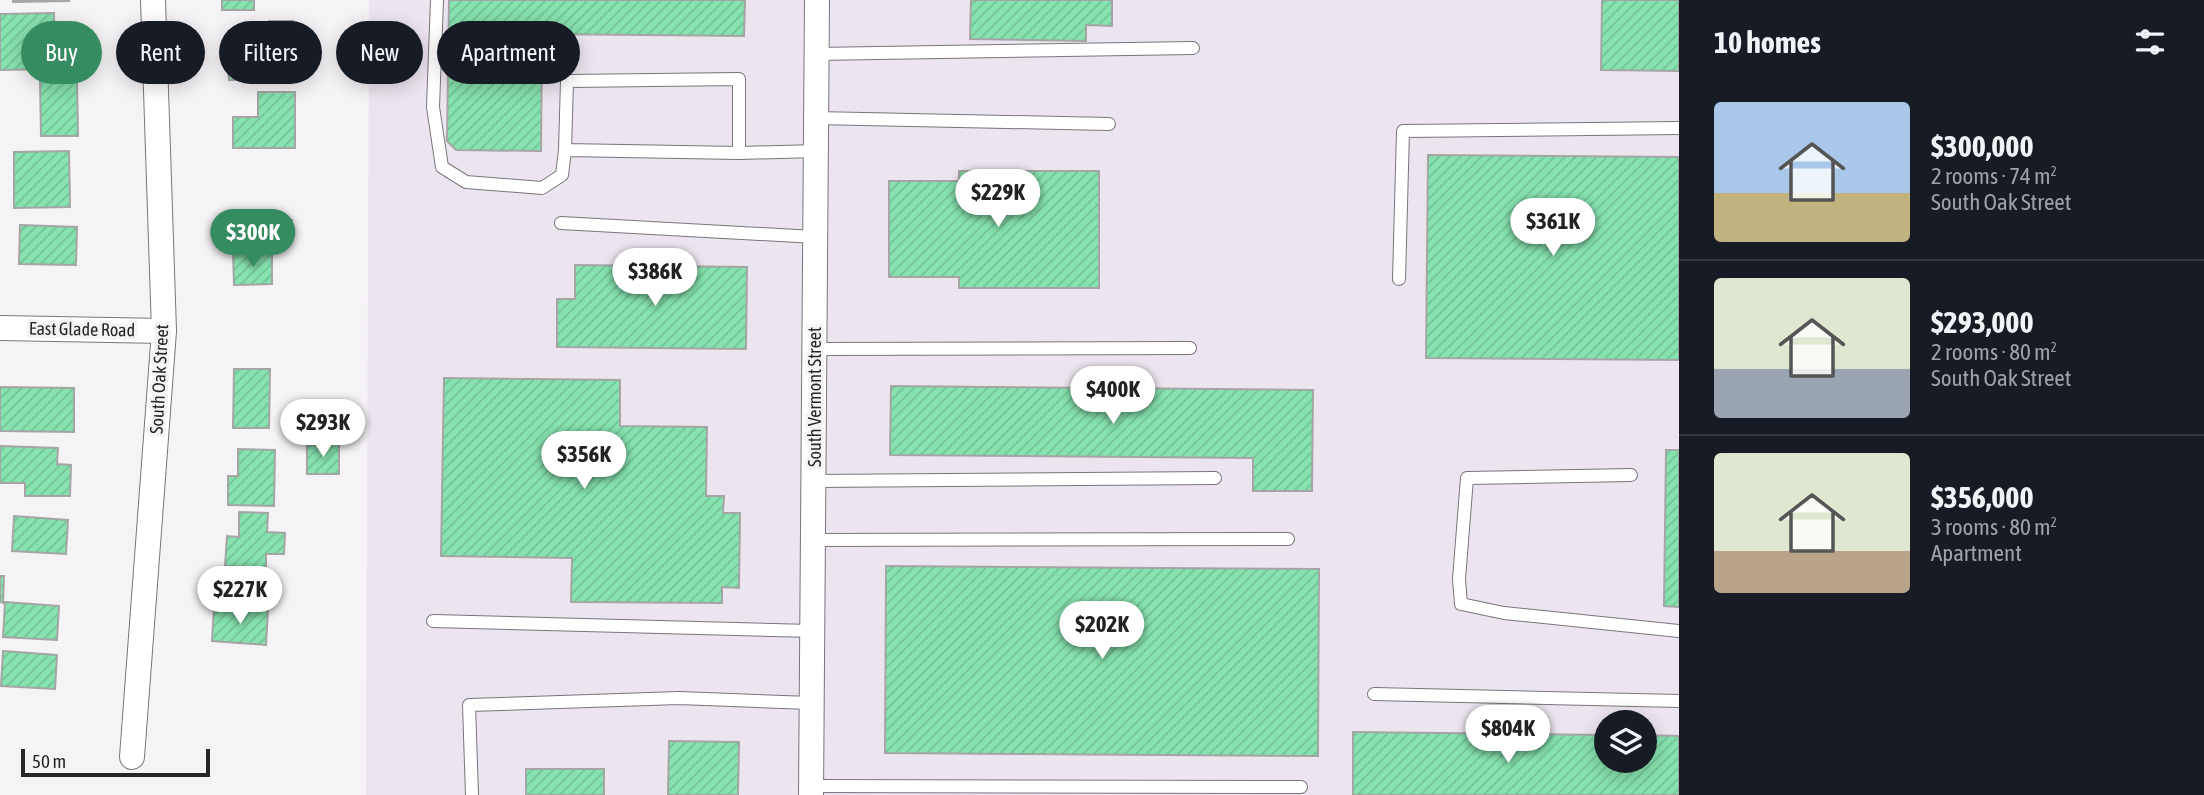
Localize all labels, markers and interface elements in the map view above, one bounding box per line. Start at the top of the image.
chip: Buy [21,21,102,84]
chip: Rent [116,21,205,84]
chip: Filters [219,21,322,84]
chip: New [336,21,423,84]
chip: Apartment [437,21,580,84]
icon: filters [2131,23,2169,61]
text: 10 homes [1714,25,1821,59]
text: $300,000 [1931,129,2034,163]
icon: home [1770,130,1854,214]
text: 2 rooms · 74 m² [1931,163,2057,189]
pin: $229K [949,170,1047,229]
text: $229K [971,179,1025,205]
text: South Oak Street [1931,189,2071,215]
pin: $361K [1504,198,1602,258]
text: $361K [1526,208,1580,234]
pin: $300K [204,210,302,269]
text: $300K [226,219,280,245]
pin: $386K [606,248,704,308]
text: $386K [628,258,682,284]
text: $293,000 [1931,305,2034,339]
icon: home [1770,306,1854,390]
street label: East Glade Road [29,318,135,340]
street label: South Oak Street [146,324,172,434]
street label: South Vermont Street [804,327,825,467]
text: 2 rooms · 80 m² [1931,339,2057,365]
text: South Oak Street [1931,365,2071,391]
pin: $400K [1064,366,1162,426]
text: $400K [1086,376,1140,402]
pin: $293K [274,400,372,459]
text: $293K [296,409,350,435]
pin: $356K [535,432,633,491]
text: $356K [557,441,611,467]
text: $356,000 [1931,480,2034,514]
icon: home [1770,481,1854,565]
text: 3 rooms · 80 m² [1931,514,2057,540]
text: Apartment [1931,540,2022,566]
pin: $227K [191,566,289,626]
text: $227K [213,576,267,602]
pin: $202K [1053,602,1151,661]
text: $202K [1075,611,1129,637]
pin: $804K [1459,706,1557,765]
map controls [1594,710,1657,773]
button: layers [1594,710,1657,773]
text: $804K [1481,715,1535,741]
scale bar [21,746,210,778]
text: 50 m [32,750,66,772]

